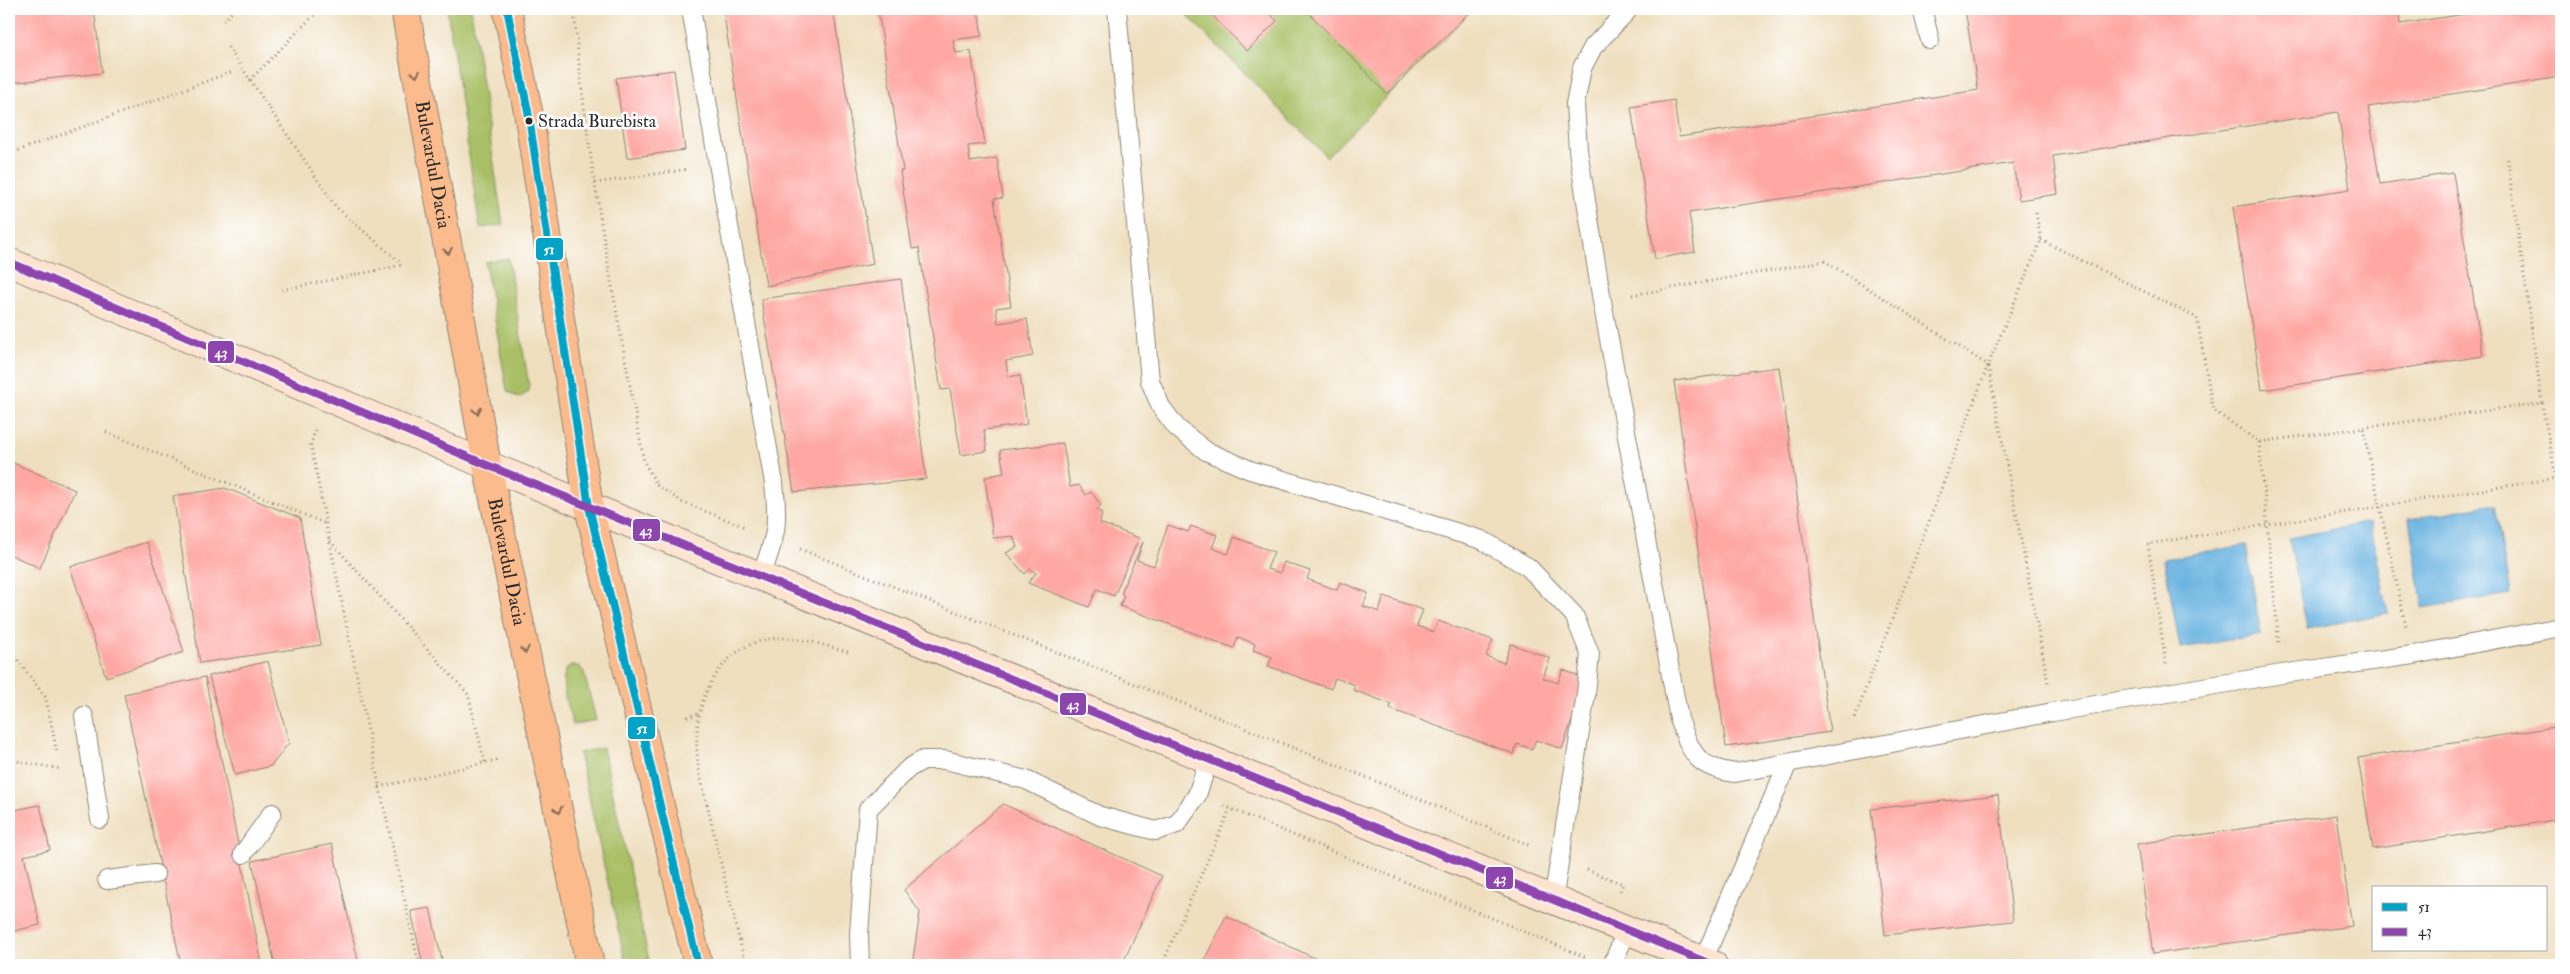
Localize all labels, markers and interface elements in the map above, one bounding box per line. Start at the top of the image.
one-way arrow [410,70,420,78]
street label: Bulevardul Dacia [410,98,456,231]
place label: Strada Burebista [538,110,657,133]
marker: Strada Burebista [524,116,534,126]
line badge: 51 [535,237,564,261]
text: 51 [543,241,555,258]
one-way arrow [443,247,453,255]
line badge: 43 [207,340,235,364]
text: 43 [214,344,227,361]
one-way arrow [472,406,482,415]
street label: Bulevardul Dacia [482,496,532,628]
line badge: 43 [632,518,661,542]
text: 43 [639,522,652,539]
one-way arrow [520,646,530,655]
line badge: 43 [1059,692,1087,716]
text: 43 [1066,696,1079,713]
line badge: 51 [627,716,656,740]
text: 51 [636,720,648,737]
one-way arrow [552,805,563,814]
line badge: 43 [1485,866,1514,890]
text: 43 [1493,870,1506,887]
legend [2372,886,2548,952]
text: 51 [2418,898,2430,917]
text: 43 [2418,922,2432,941]

